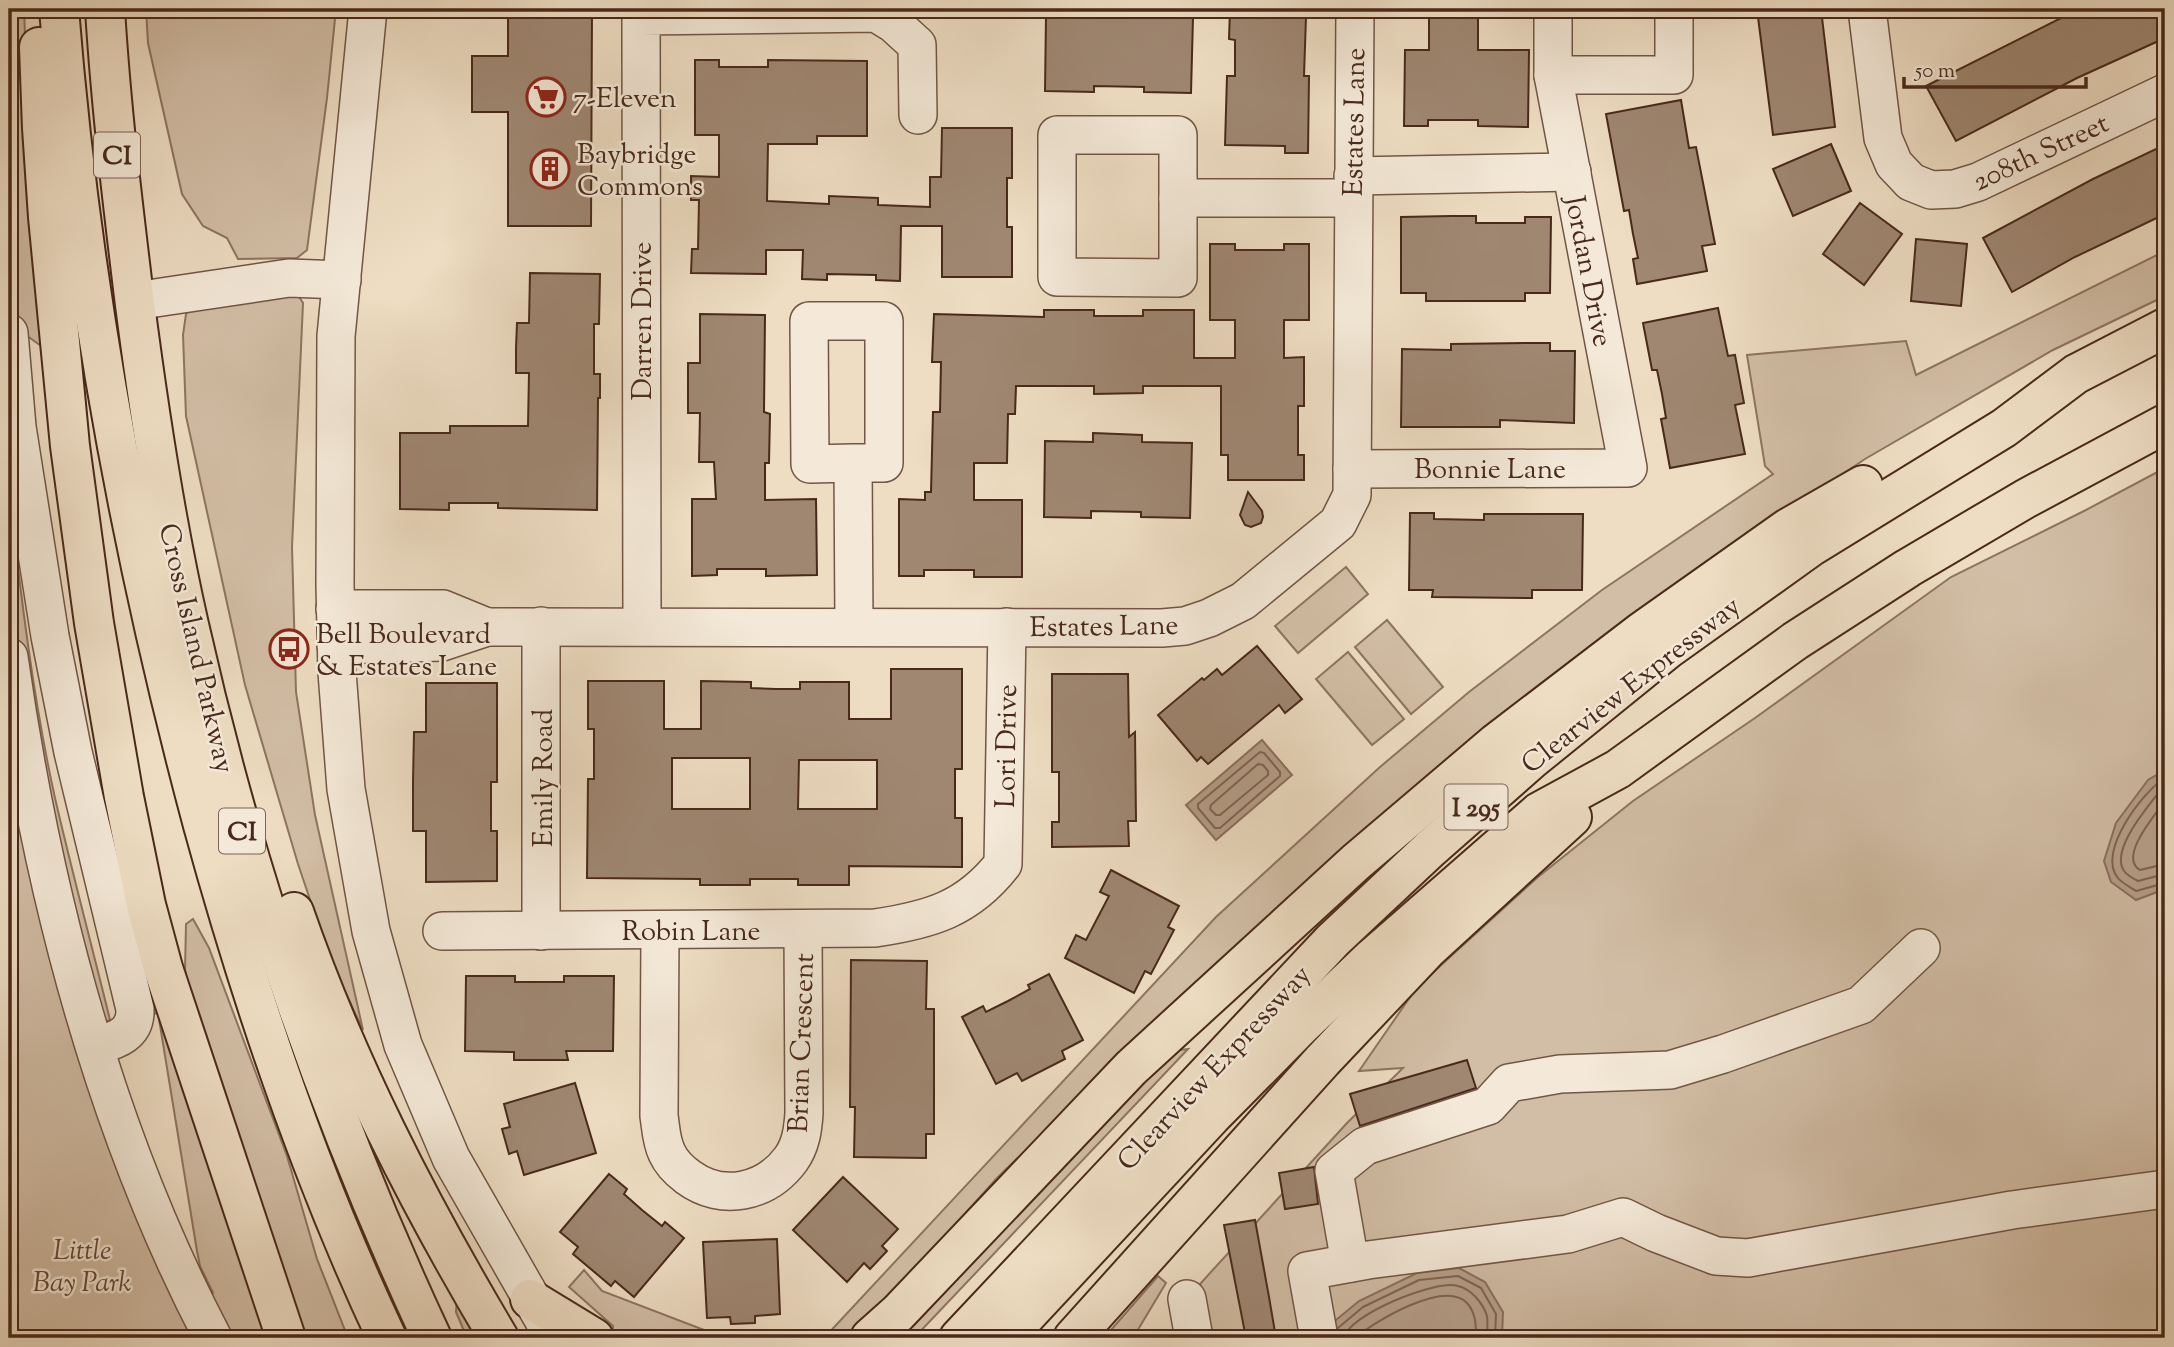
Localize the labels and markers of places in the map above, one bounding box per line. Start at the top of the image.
supermarket icon: 7-Eleven [525,76,567,118]
place label: 7-Eleven [573,80,677,120]
place label: Baybridge Commons [577,136,703,208]
building icon: Baybridge Commons [529,148,571,190]
place label: Bell Boulevard & Estates Lane [316,616,497,688]
bus stop icon: Bell Boulevard & Estates Lane [268,628,310,670]

